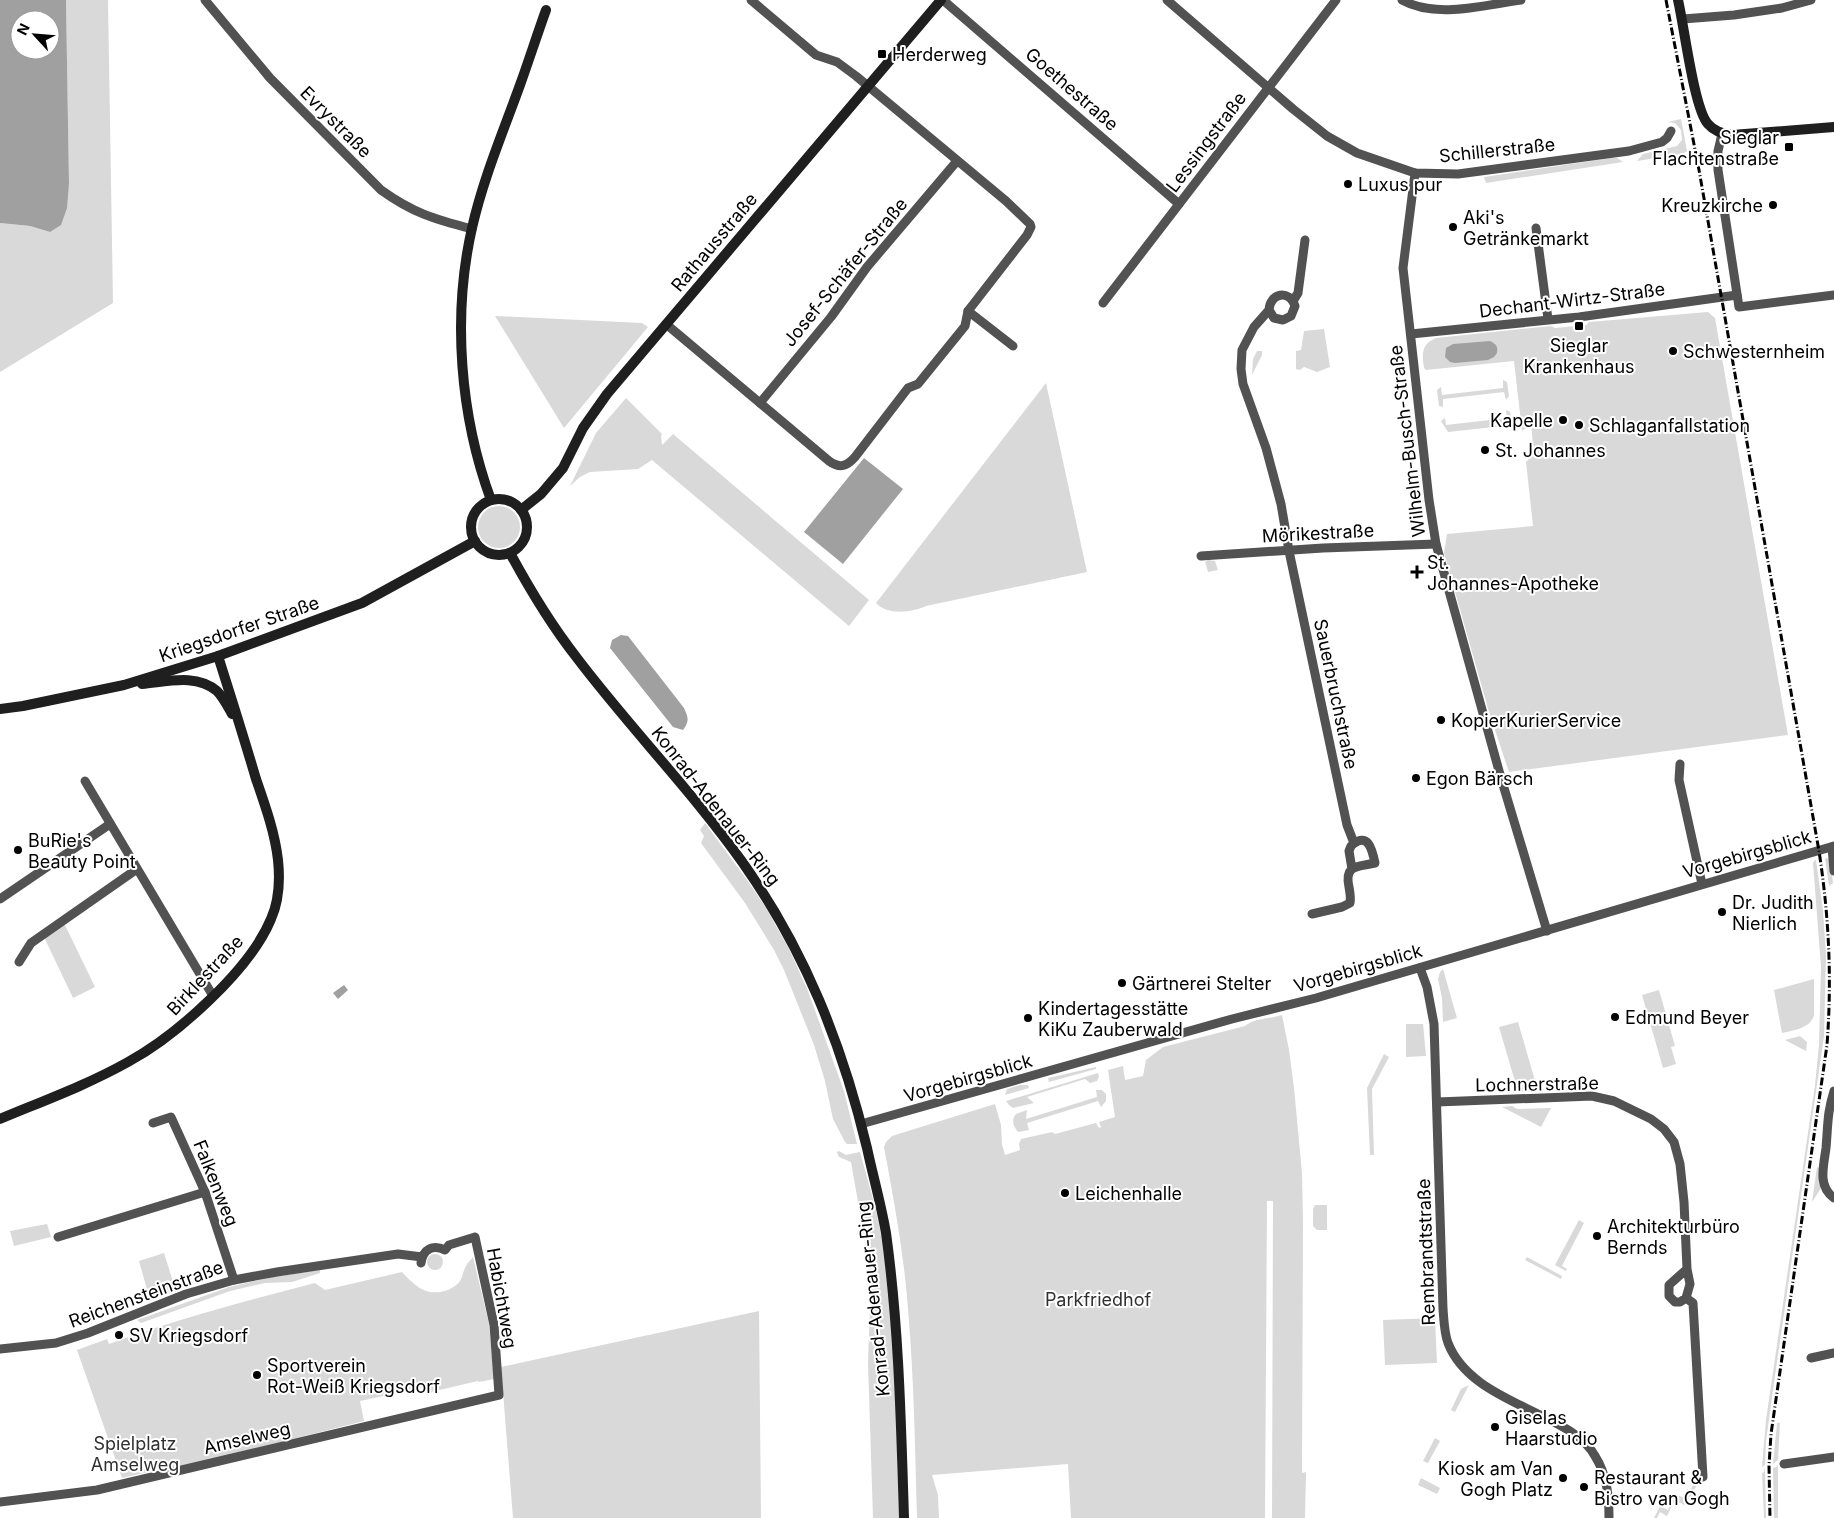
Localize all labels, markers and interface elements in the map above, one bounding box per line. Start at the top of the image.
north arrow [10,10,60,60]
text: N [13,21,33,38]
street label: Goethestraße [1021,43,1123,135]
place label: Herderweg [892,44,987,65]
marker: Herderweg [876,48,888,60]
street label: Evrystraße [296,82,376,162]
street label: Lessingstraße [1162,88,1250,196]
place label: Sieglar Flachtenstraße [1652,127,1779,169]
street label: Schillerstraße [1438,133,1556,167]
marker: Sieglar Flachtenstraße [1783,141,1795,153]
place label: Luxus pur [1358,174,1443,195]
marker: Luxus pur [1342,178,1354,190]
street label: Rathausstraße [667,188,761,296]
street label: Josef-Schäfer-Straße [779,194,911,350]
place label: Kreuzkirche [1661,195,1763,216]
marker: Kreuzkirche [1767,199,1779,211]
place label: Aki's Getränkemarkt [1463,207,1589,249]
marker: Aki's Getränkemarkt [1447,221,1459,233]
street label: Dechant-Wirtz-Straße [1478,278,1666,322]
marker: Sieglar Krankenhaus [1573,320,1585,332]
place label: Sieglar Krankenhaus [1523,335,1635,377]
place label: Schwesternheim [1683,341,1825,362]
street label: Wilhelm-Busch-Straße [1385,344,1429,538]
marker: Schwesternheim [1667,345,1679,357]
place label: Kapelle [1490,410,1553,431]
marker: Kapelle [1557,414,1569,426]
place label: Schlaganfallstation [1589,415,1750,436]
marker: Schlaganfallstation [1573,419,1585,431]
place label: St. Johannes [1495,440,1606,461]
marker: St. Johannes [1479,444,1491,456]
street label: Mörikestraße [1261,520,1375,546]
place label: St. Johannes-Apotheke [1427,552,1599,594]
marker: St. Johannes-Apotheke [1411,566,1423,578]
street label: Kriegsdorfer Straße [156,592,322,666]
street label: Sauerbruchstraße [1310,617,1362,771]
place label: KopierKurierService [1451,710,1621,731]
marker: KopierKurierService [1435,714,1447,726]
street label: Konrad-Adenauer-Ring [647,722,785,890]
place label: Egon Bärsch [1426,768,1533,789]
marker: Egon Bärsch [1410,772,1422,784]
street label: Vorgebirgsblick [1680,826,1814,882]
place label: BuRie's Beauty Point [28,830,136,872]
marker: BuRie's Beauty Point [12,844,24,856]
place label: Dr. Judith Nierlich [1732,892,1814,934]
marker: Dr. Judith Nierlich [1716,906,1728,918]
street label: Birklestraße [163,931,247,1019]
street label: Vorgebirgsblick [1291,940,1425,996]
place label: Gärtnerei Stelter [1132,973,1272,994]
marker: Gärtnerei Stelter [1116,977,1128,989]
place label: Kindertagesstätte KiKu Zauberwald [1038,998,1188,1040]
place label: Edmund Beyer [1625,1007,1749,1028]
marker: Edmund Beyer [1609,1011,1621,1023]
marker: Kindertagesstätte KiKu Zauberwald [1022,1012,1034,1024]
street label: Vorgebirgsblick [901,1050,1035,1106]
street label: Lochnerstraße [1475,1072,1599,1096]
street label: Falkenweg [189,1137,243,1229]
street label: Rembrandtstraße [1413,1178,1439,1326]
place label: Leichenhalle [1075,1183,1182,1204]
marker: Leichenhalle [1059,1187,1071,1199]
street label: Konrad-Adenauer-Ring [852,1200,894,1398]
place label: Architekturbüro Bernds [1607,1216,1740,1258]
marker: Architekturbüro Bernds [1591,1230,1603,1242]
street label: Habichtweg [483,1246,521,1350]
street label: Reichensteinstraße [66,1256,226,1332]
park label: Parkfriedhof [1045,1289,1151,1310]
place label: SV Kriegsdorf [129,1325,248,1346]
marker: SV Kriegsdorf [113,1329,125,1341]
place label: Sportverein Rot-Weiß Kriegsdorf [267,1355,440,1397]
marker: Sportverein Rot-Weiß Kriegsdorf [251,1369,263,1381]
place label: Giselas Haarstudio [1505,1407,1598,1449]
street label: Amselweg [202,1418,292,1458]
marker: Giselas Haarstudio [1489,1421,1501,1433]
park label: Spielplatz Amselweg [91,1433,179,1475]
place label: Kiosk am Van Gogh Platz [1438,1458,1553,1500]
place label: Restaurant & Bistro van Gogh [1594,1467,1730,1509]
marker: Kiosk am Van Gogh Platz [1557,1472,1569,1484]
marker: Restaurant & Bistro van Gogh [1578,1481,1590,1493]

